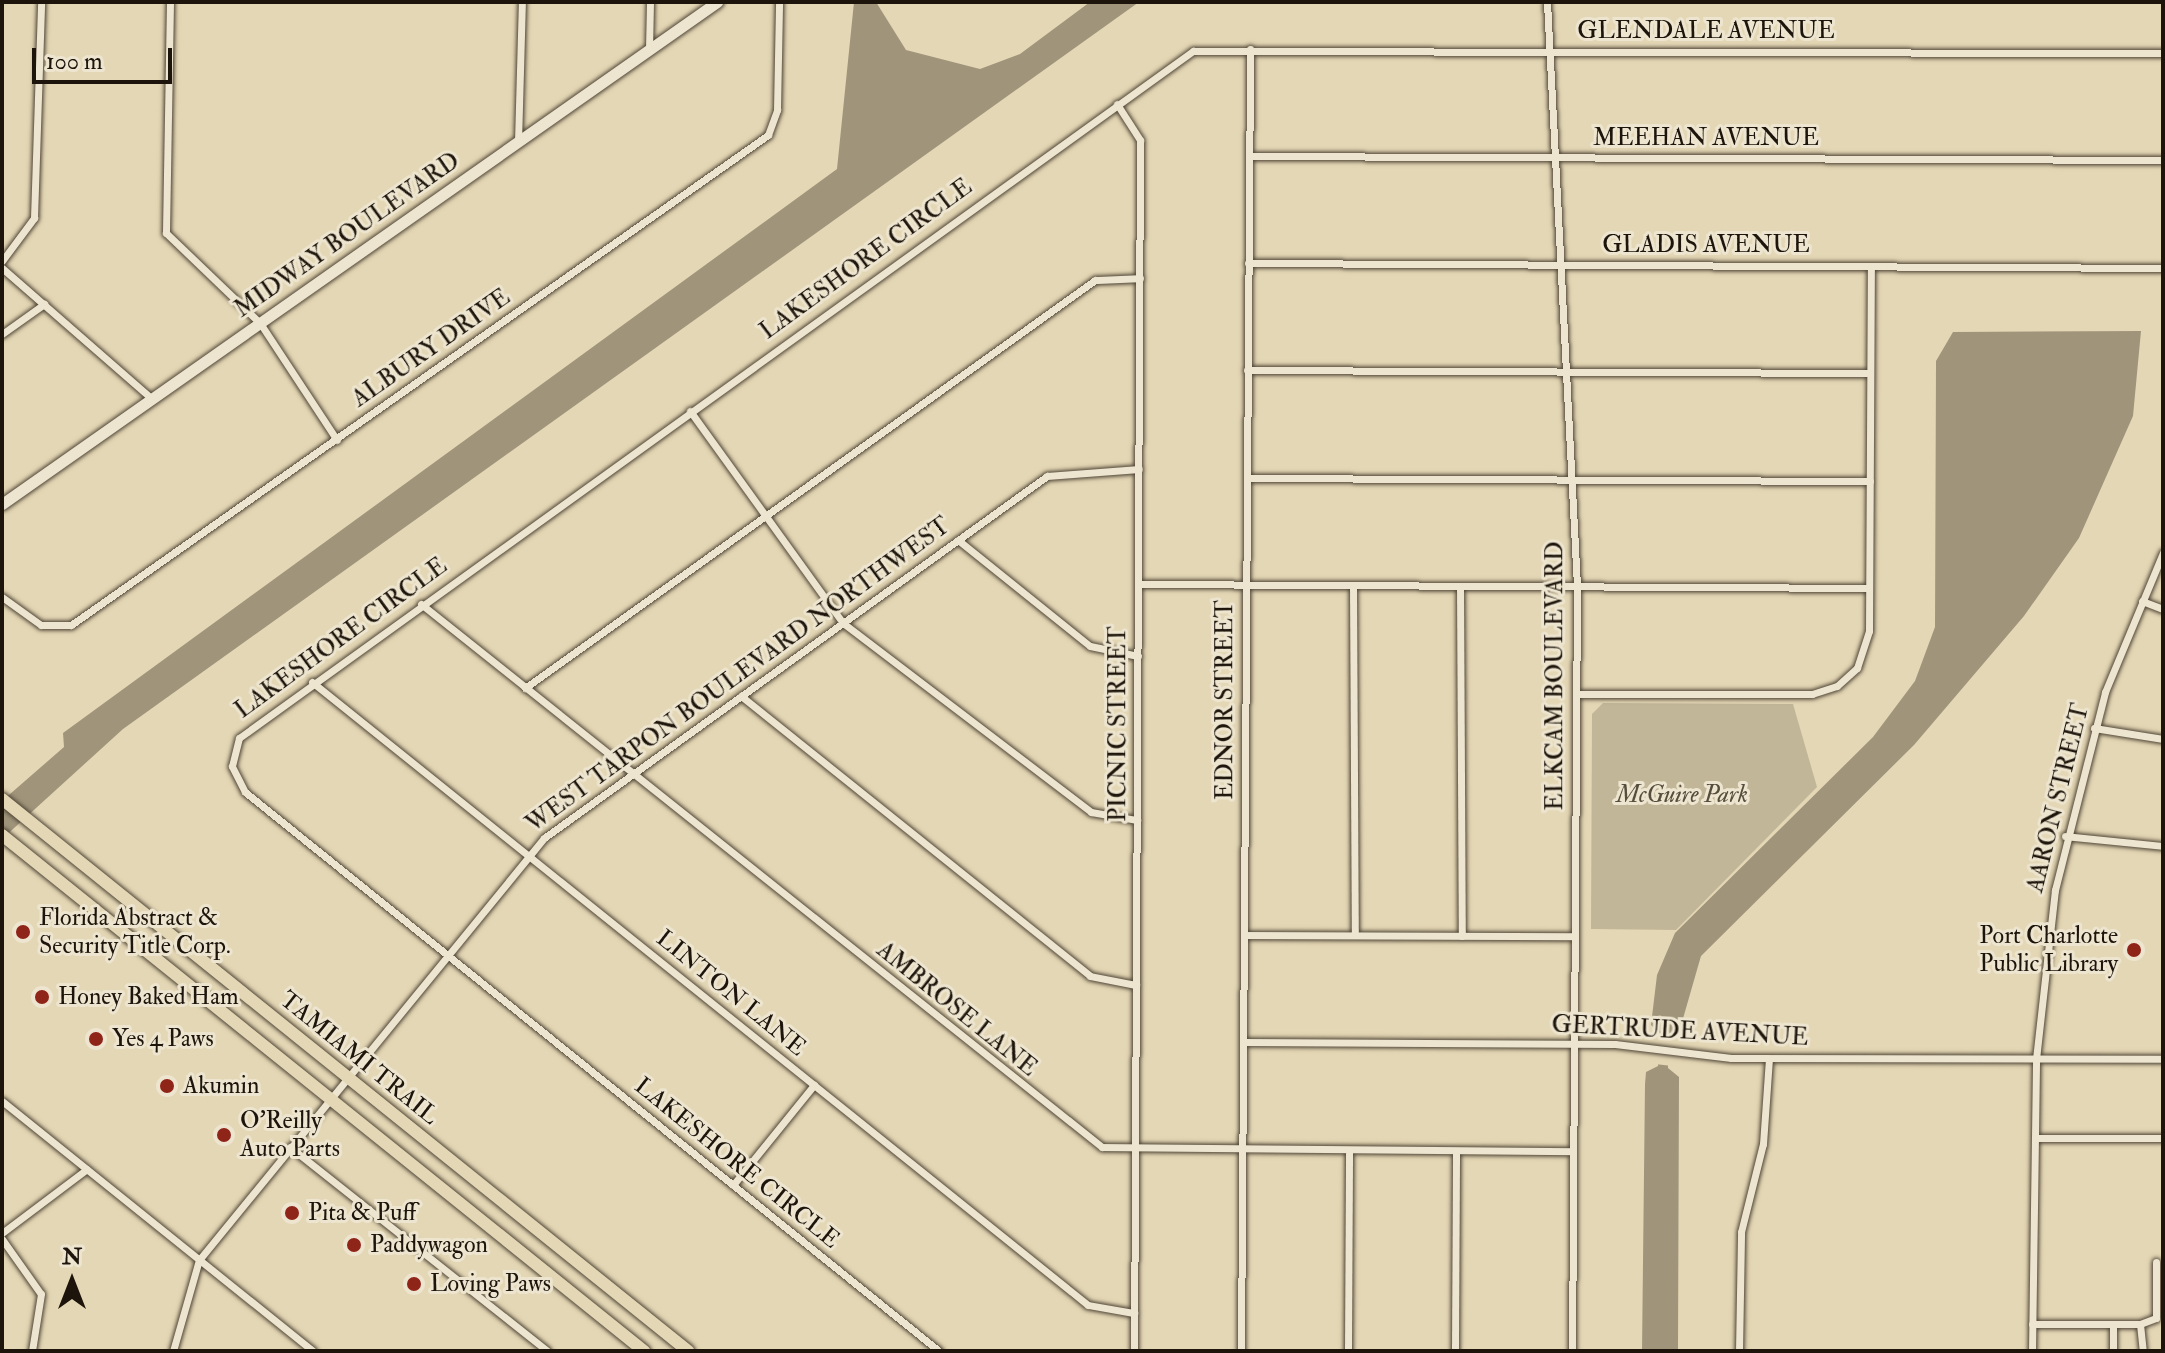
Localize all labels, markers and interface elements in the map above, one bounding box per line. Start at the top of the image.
street label: GLENDALE AVENUE [1577,17,1835,45]
scale bar [36,32,176,82]
text: 100 m [46,46,103,77]
street label: MEEHAN AVENUE [1593,124,1819,152]
street label: MIDWAY BOULEVARD [229,146,465,324]
street label: LAKESHORE CIRCLE [754,172,978,346]
street label: GLADIS AVENUE [1602,231,1810,259]
street label: ALBURY DRIVE [346,283,516,413]
street label: WEST TARPON BOULEVARD NORTHWEST [520,511,956,839]
street label: ELKCAM BOULEVARD [1541,541,1569,811]
street label: LAKESHORE CIRCLE [229,551,453,725]
street label: EDNOR STREET [1211,600,1239,800]
street label: PICNIC STREET [1104,626,1132,822]
street label: AARON STREET [2021,701,2095,895]
park label: McGuire Park [1616,781,1748,809]
place label: Florida Abstract & Security Title Corp. [39,904,231,960]
place label: Port Charlotte Public Library [1979,922,2118,978]
marker: Florida Abstract & Security Title Corp. [14,923,32,941]
street label: LINTON LANE [650,924,812,1062]
street label: AMBROSE LANE [871,936,1043,1082]
marker: Port Charlotte Public Library [2125,941,2143,959]
place label: Honey Baked Ham [58,983,239,1011]
street label: TAMIAMI TRAIL [274,985,444,1131]
marker: Honey Baked Ham [33,988,51,1006]
street label: GERTRUDE AVENUE [1551,1010,1809,1052]
place label: Yes 4 Paws [112,1025,214,1053]
marker: Yes 4 Paws [87,1030,105,1048]
place label: Akumin [183,1072,259,1100]
street label: LAKESHORE CIRCLE [629,1072,845,1254]
marker: Akumin [158,1077,176,1095]
place label: O'Reilly Auto Parts [240,1107,340,1163]
marker: O'Reilly Auto Parts [215,1126,233,1144]
place label: Pita & Puff [308,1199,416,1227]
marker: Pita & Puff [283,1204,301,1222]
place label: Paddywagon [370,1231,488,1259]
marker: Paddywagon [345,1236,363,1254]
north arrow [32,1241,112,1321]
text: N [62,1243,82,1271]
place label: Loving Paws [430,1270,551,1298]
marker: Loving Paws [405,1275,423,1293]

